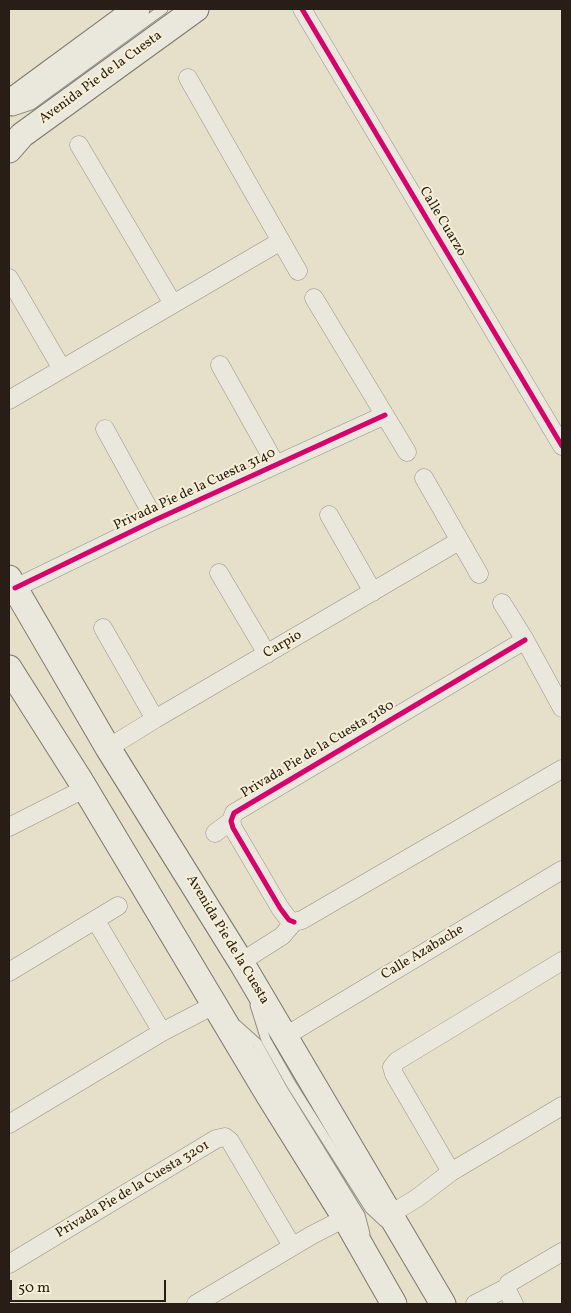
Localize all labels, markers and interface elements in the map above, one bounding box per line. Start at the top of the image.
street label: Avenida Pie de la Cuesta [36,28,166,128]
street label: Calle Cuarzo [415,184,469,260]
street label: Privada Pie de la Cuesta 3140 [111,445,279,535]
street label: Carpio [261,627,305,663]
street label: Privada Pie de la Cuesta 3180 [238,698,398,802]
street label: Avenida Pie de la Cuesta [182,872,272,1008]
street label: Calle Azabache [379,922,467,984]
street label: Privada Pie de la Cuesta 3201 [53,1137,213,1243]
scale bar [12,1270,169,1302]
text: 50 m [18,1278,50,1299]

